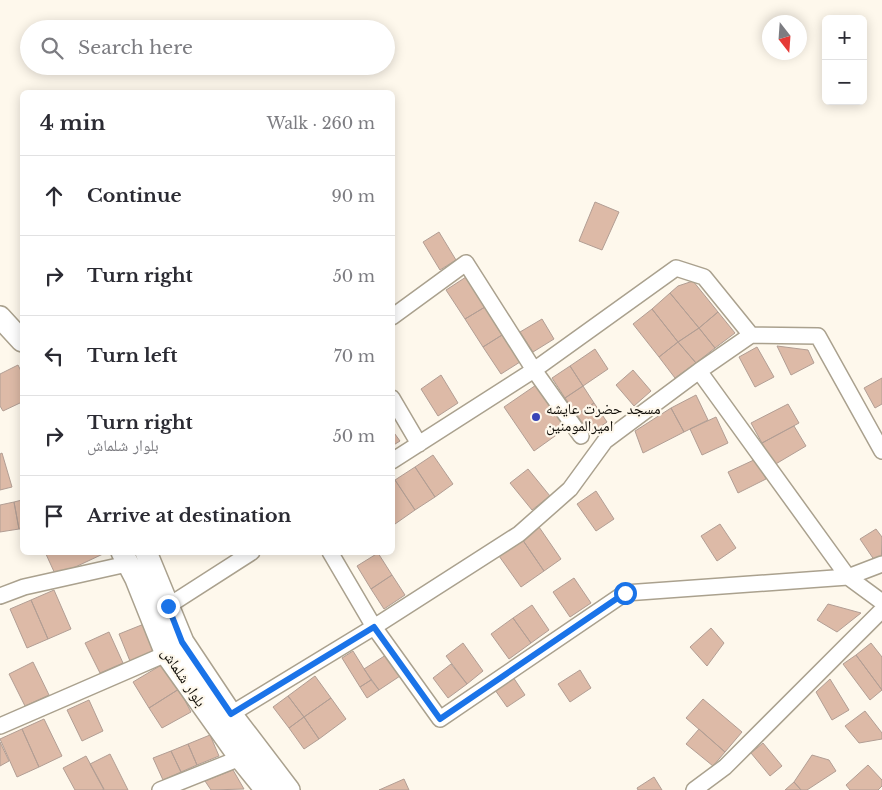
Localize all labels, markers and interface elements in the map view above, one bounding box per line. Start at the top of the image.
north arrow [762,15,807,60]
map controls [822,15,867,105]
button: + [822,15,867,60]
search box [20,20,395,75]
icon: search [38,34,66,62]
text: Search here [78,36,193,59]
button: − [822,60,867,105]
text: 4 min [40,110,106,136]
text: Walk · 260 m [267,113,375,133]
icon: ahead [40,182,68,210]
text: Continue [87,184,182,207]
text: 90 m [332,186,375,206]
icon: right [40,262,68,290]
text: Turn right [87,264,193,287]
text: 50 m [333,266,375,286]
icon: left [40,342,68,370]
text: Turn left [87,344,178,367]
text: 70 m [334,346,375,366]
place label: مسجد حضرت عایشه امیرالمومنین [546,399,661,436]
text: Turn right [87,411,193,434]
marker: مسجد حضرت عایشه امیرالمومنین [530,411,542,423]
icon: right [40,422,68,450]
text: 50 m [333,426,375,446]
text: بلوار شلماش [87,435,159,455]
icon: arrive [40,502,68,530]
text: Arrive at destination [87,504,291,527]
route start [614,582,637,605]
route end [157,595,180,618]
street label: بلوار شلماش [157,644,211,711]

